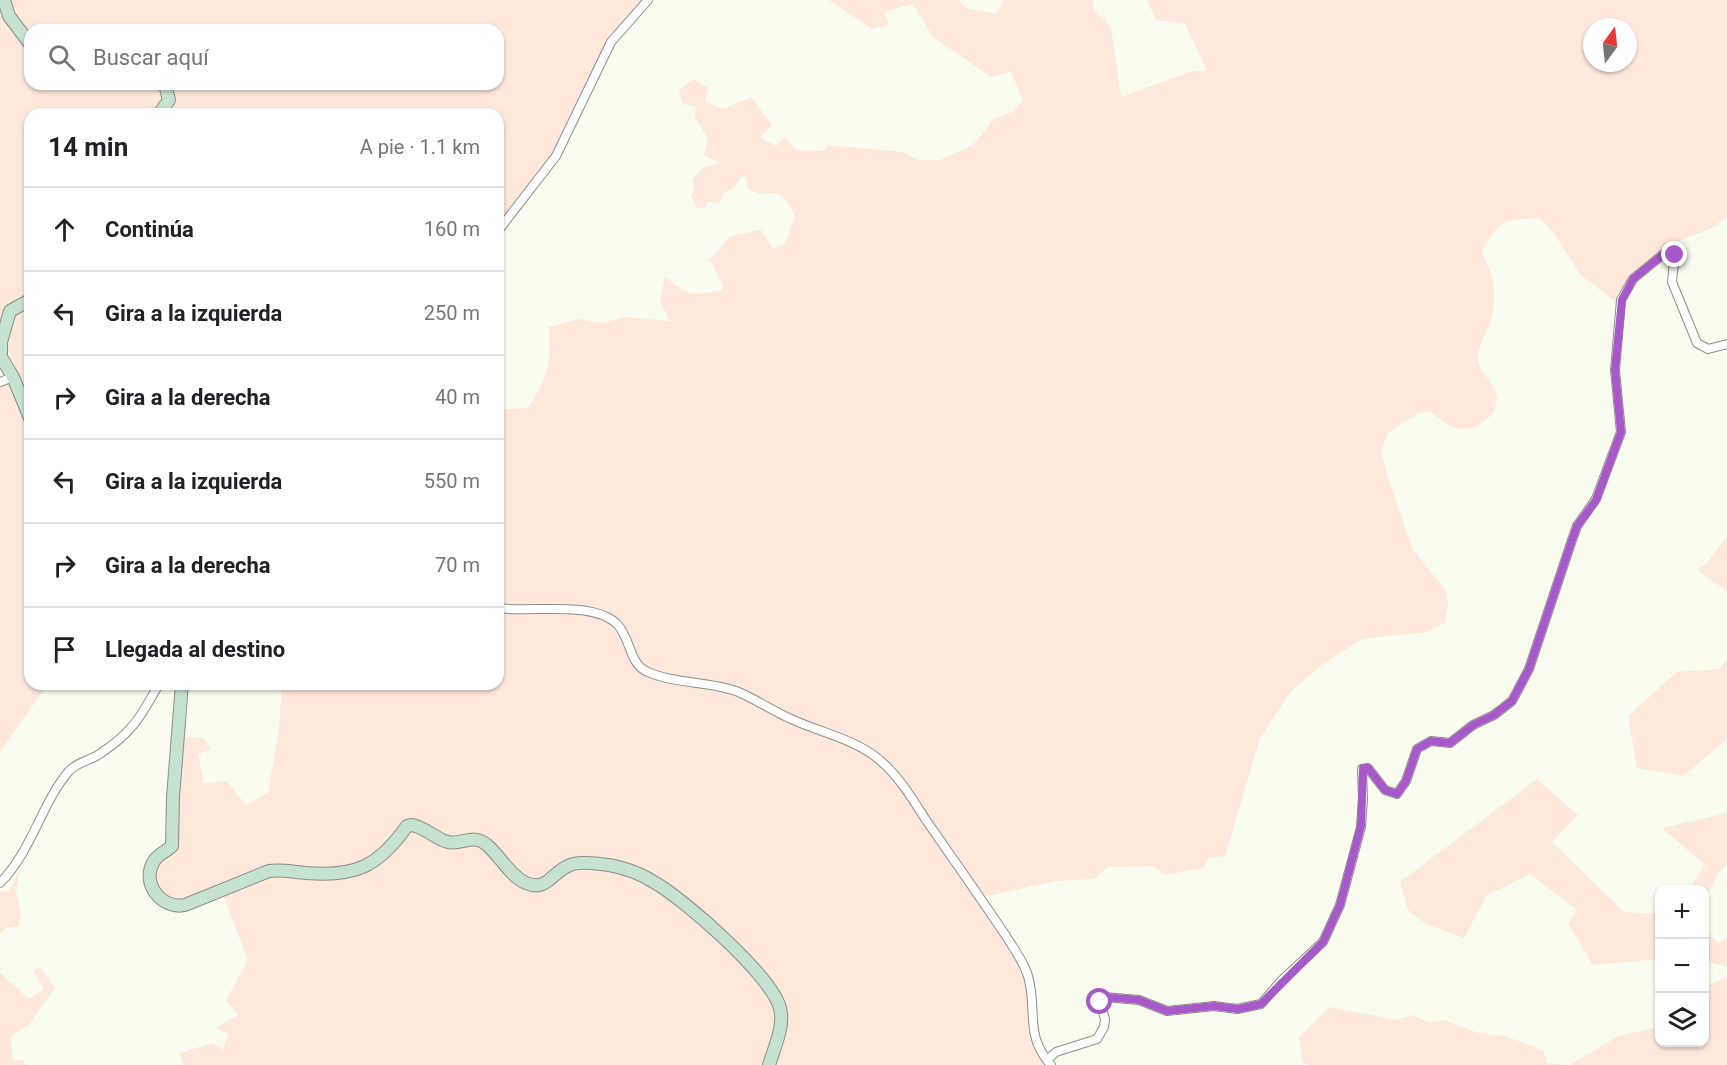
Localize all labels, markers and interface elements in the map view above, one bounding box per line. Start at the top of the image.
north arrow [1583,18,1637,72]
search box [24,24,504,90]
icon: search [45,41,78,74]
text: Buscar aquí [93,45,209,70]
text: 14 min [48,132,128,162]
text: A pie · 1.1 km [360,135,480,159]
icon: ahead [48,213,81,246]
text: Continúa [105,217,194,242]
text: 160 m [424,217,480,241]
route end [1661,241,1687,267]
icon: left [48,297,81,330]
text: Gira a la izquierda [105,301,282,326]
text: 250 m [424,301,480,325]
icon: right [48,381,81,414]
text: Gira a la derecha [105,385,271,410]
text: 40 m [435,385,480,409]
icon: left [48,465,81,498]
text: Gira a la izquierda [105,469,282,494]
text: 550 m [424,469,480,493]
icon: right [48,549,81,582]
text: Gira a la derecha [105,553,271,578]
text: 70 m [435,553,480,577]
icon: arrive [48,633,81,666]
text: Llegada al destino [105,637,285,662]
map controls [1655,885,1709,1047]
button: + [1655,885,1709,939]
button: − [1655,939,1709,993]
route start [1086,988,1112,1014]
button: layers [1655,993,1709,1047]

